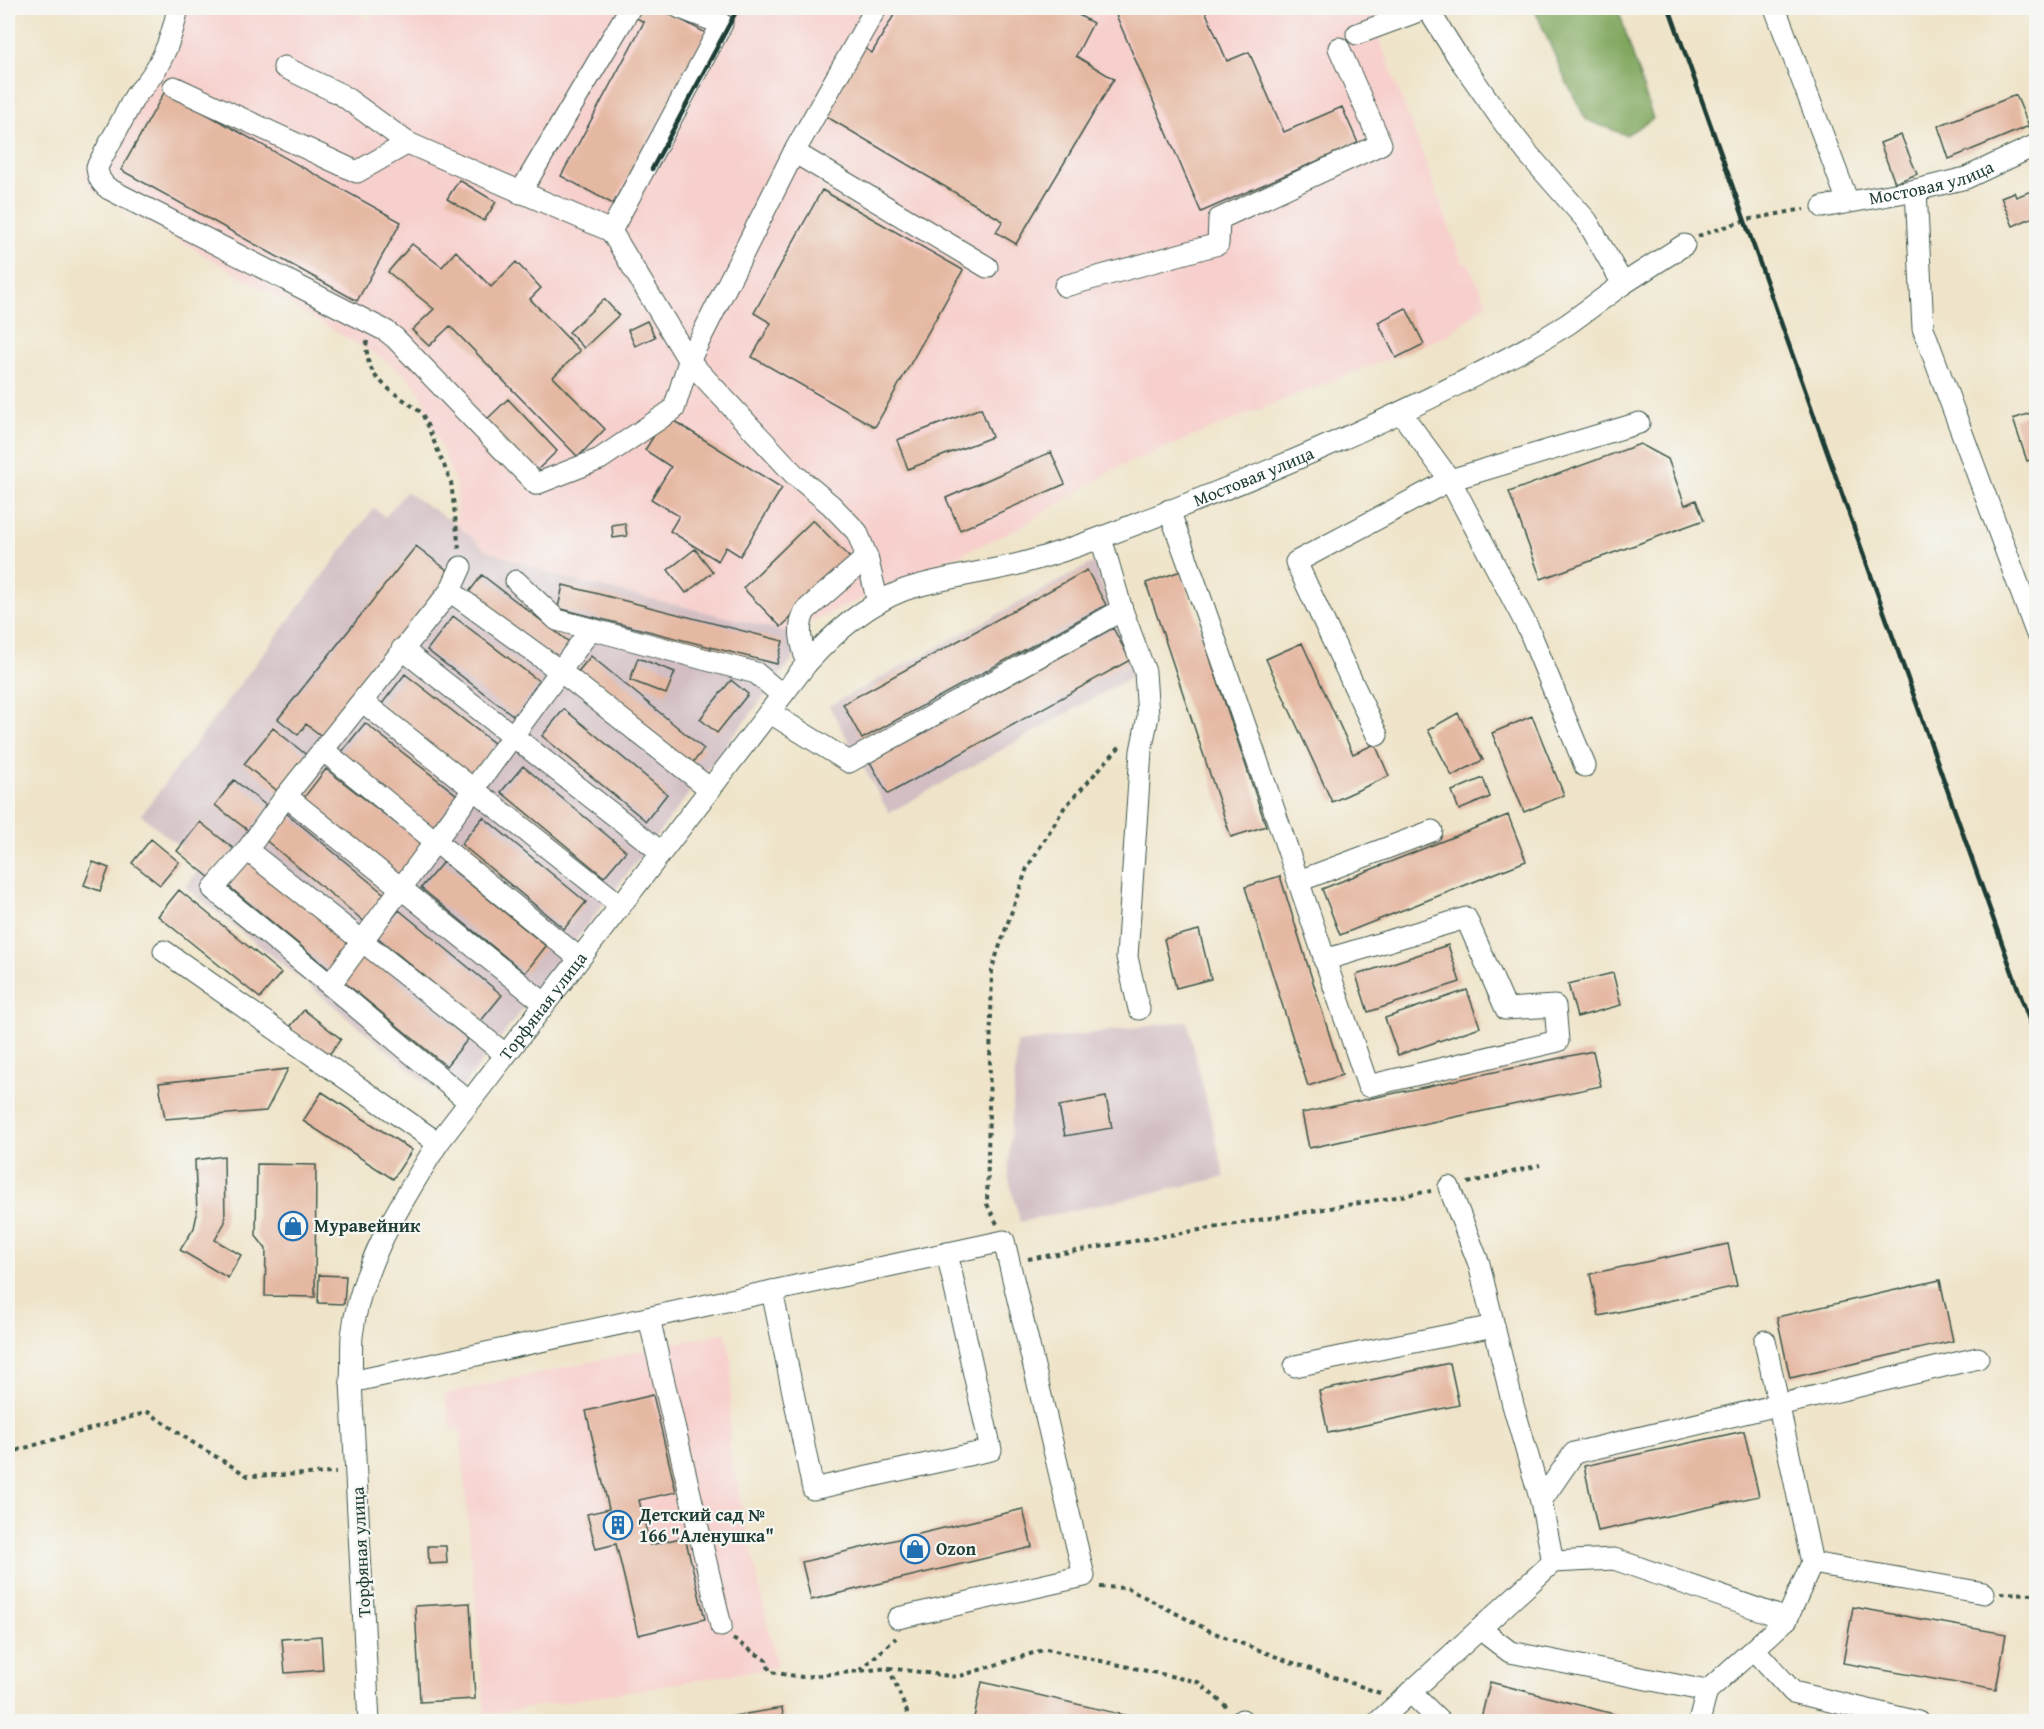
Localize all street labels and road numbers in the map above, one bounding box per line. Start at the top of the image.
street label: Мостовая улица [1867,153,1998,211]
street label: Мостовая улица [1189,439,1318,513]
street label: Торфяная улица [492,946,594,1066]
street label: Торфяная улица [344,1486,377,1618]

